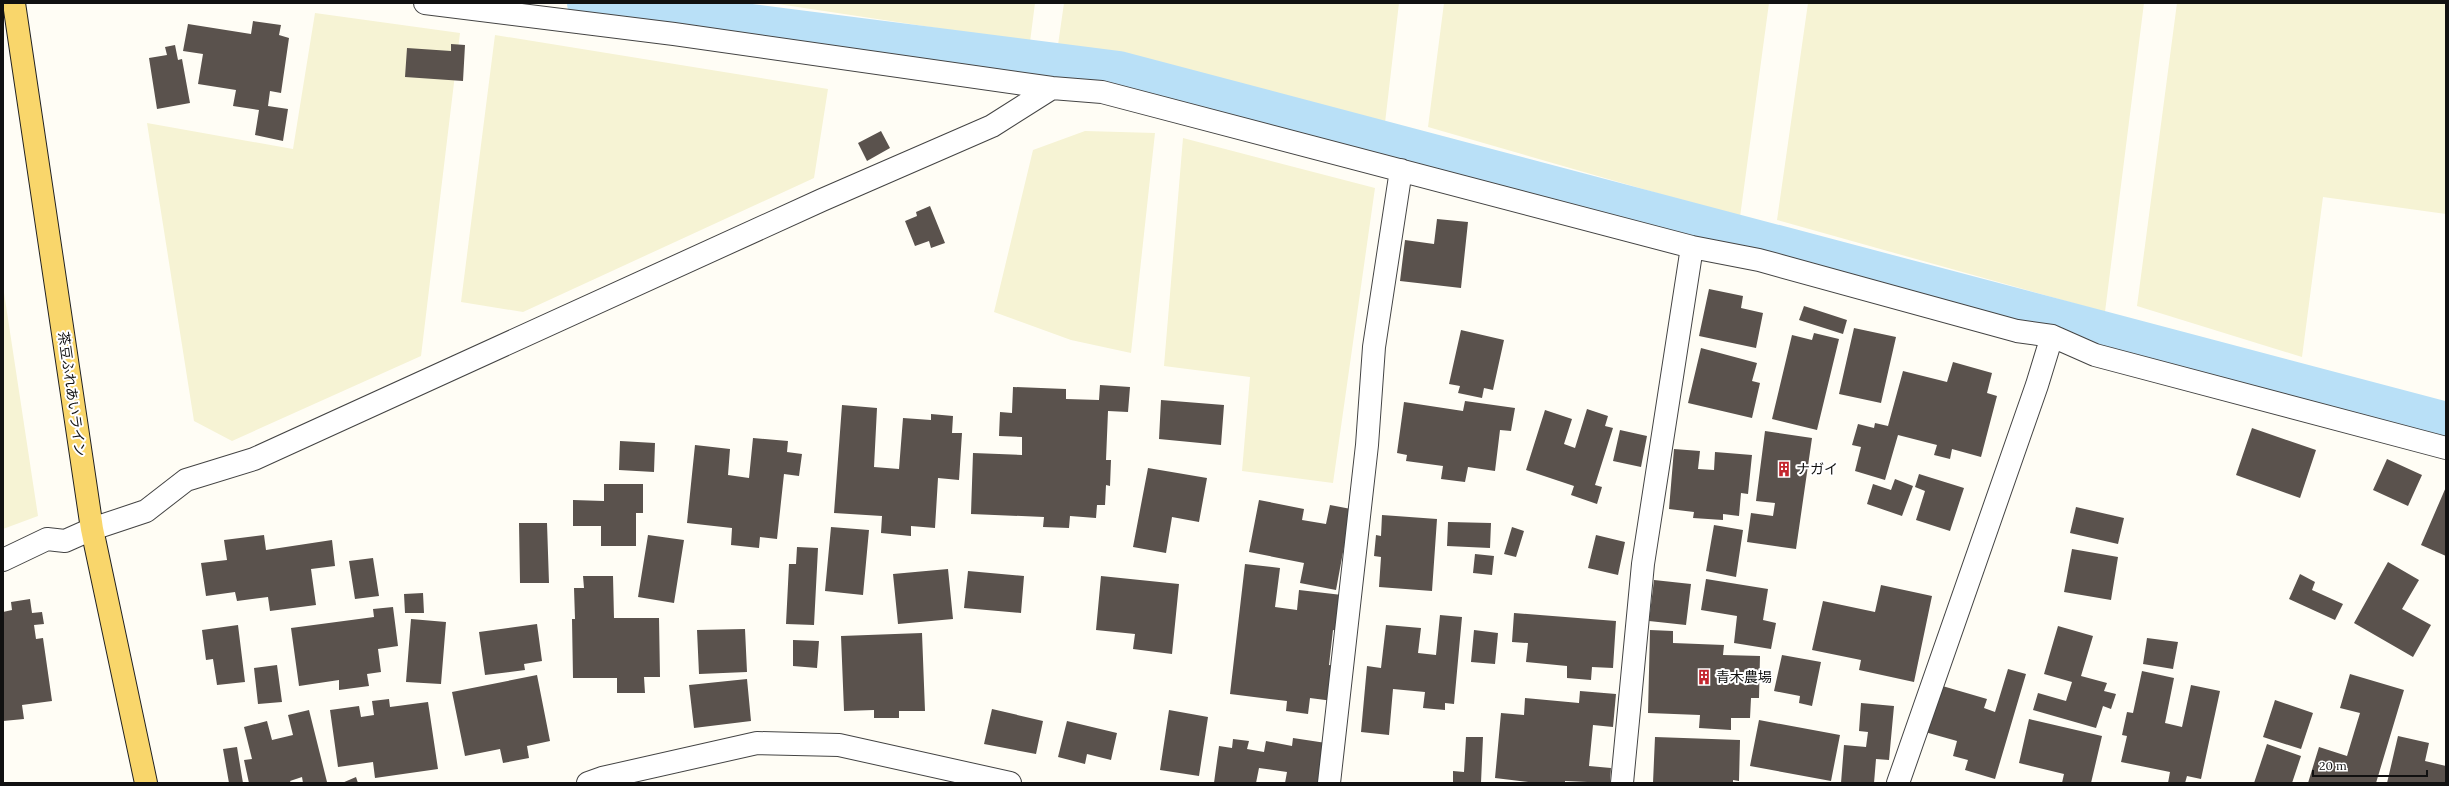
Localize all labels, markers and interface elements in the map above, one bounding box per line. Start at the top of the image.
street label: 茶豆ふれあいライン [54,330,90,458]
building icon: ナガイ [1775,460,1793,478]
place label: ナガイ [1796,460,1838,478]
building icon: 青木農場 [1695,668,1713,686]
place label: 青木農場 [1716,668,1772,686]
scale bar [2313,752,2427,778]
text: 20 m [2319,758,2347,773]

